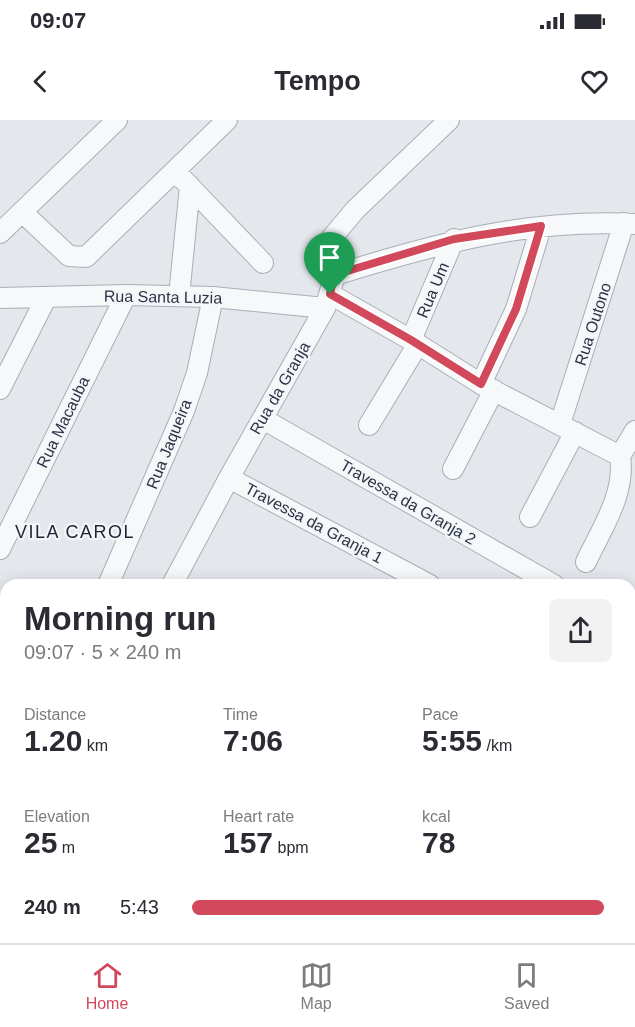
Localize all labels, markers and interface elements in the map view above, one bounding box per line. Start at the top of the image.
text: 09:07 [30,8,86,33]
icon: back [24,65,57,98]
icon: heart [578,65,611,98]
text: Tempo [274,66,361,96]
pin [304,232,355,294]
icon: arrive [313,241,346,274]
street label: Rua Um [414,260,452,320]
street label: Rua Outono [572,280,614,368]
street label: Rua Santa Luzia [104,287,222,307]
street label: Rua da Granja [247,339,313,437]
street label: Rua Macauba [34,373,93,470]
street label: Rua Jaqueira [143,397,195,491]
street label: Travessa da Granja 2 [337,456,479,548]
street label: Travessa da Granja 1 [242,480,386,567]
district label: VILA CAROL [15,522,135,542]
button: share [549,599,612,662]
text: Morning run [24,600,216,637]
text: 09:07 · 5 × 240 m [24,641,181,663]
text: Distance [24,706,86,723]
text: Time [223,706,258,723]
text: Pace [422,706,458,723]
text: 1.20 [24,724,82,757]
text: 7:06 [223,724,283,757]
text: 5:55 [422,724,482,757]
text: km [82,737,108,754]
text: /km [482,737,512,754]
text: Elevation [24,808,90,825]
text: Heart rate [223,808,294,825]
text: kcal [422,808,450,825]
text: 25 [24,826,57,859]
text: 157 [223,826,273,859]
text: 78 [422,826,455,859]
text: m [57,839,75,856]
text: bpm [273,839,309,856]
text: 240 m [24,896,81,918]
text: 5:43 [120,896,159,918]
tab: Home [86,959,128,1013]
tab: Map [300,959,333,1013]
tab: Saved [504,959,549,1013]

